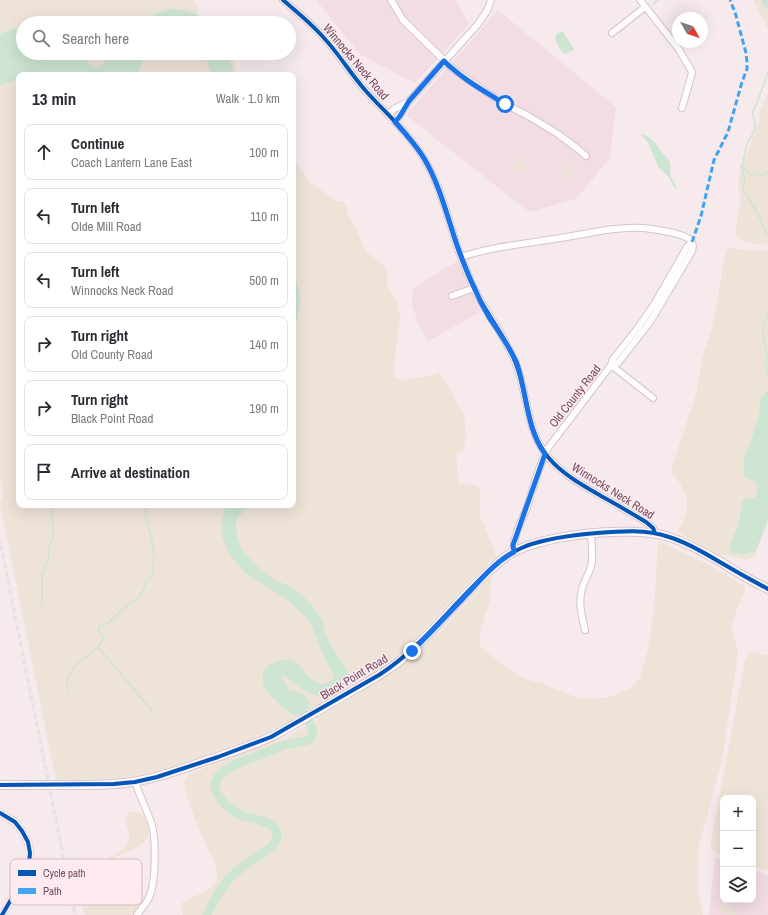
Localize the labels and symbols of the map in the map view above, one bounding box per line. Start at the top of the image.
north arrow [672,12,708,48]
street label: Winnocks Neck Road [319,21,393,103]
route start [496,95,514,113]
street label: Old County Road [545,361,605,431]
street label: Winnocks Neck Road [569,459,657,523]
route end [403,642,421,660]
street label: Black Point Road [317,651,391,703]
legend [10,859,142,905]
text: Cycle path [43,866,86,880]
text: Path [43,884,62,898]

